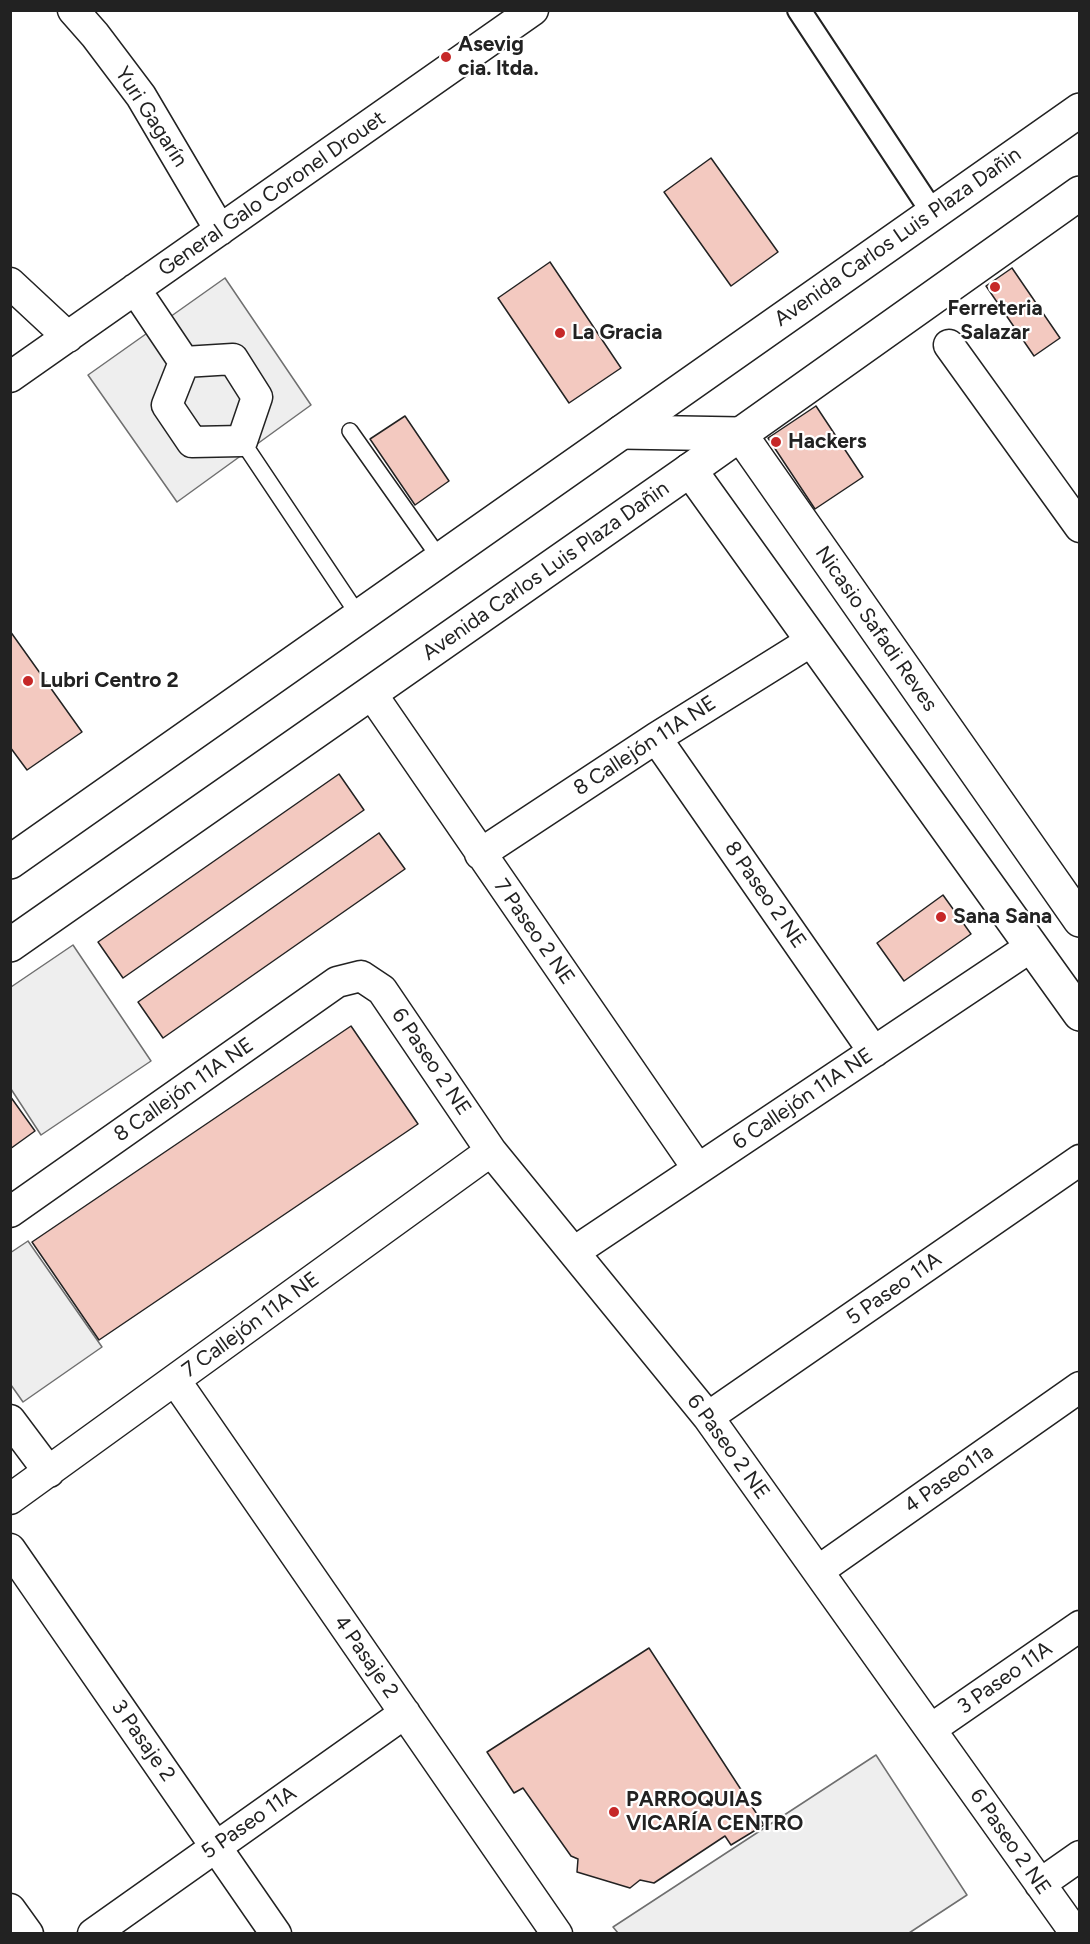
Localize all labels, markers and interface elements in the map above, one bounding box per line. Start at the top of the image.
place label: Asevig cia. ltda. [458,32,539,82]
marker: Asevig cia. ltda. [439,50,453,64]
street label: Yuri Gagarín [109,62,193,172]
street label: General Galo Coronel Drouet [154,106,390,282]
street label: Avenida Carlos Luis Plaza Dañin [770,142,1026,332]
marker: Ferreteria Salazar [988,280,1002,294]
place label: Ferreteria Salazar [947,296,1043,346]
place label: La Gracia [572,320,662,346]
marker: La Gracia [553,326,567,340]
place label: Hackers [788,429,867,455]
marker: Hackers [769,435,783,449]
street label: Avenida Carlos Luis Plaza Dañin [418,476,674,666]
street label: Nicasio Safadi Reves [810,542,942,716]
place label: Lubri Centro 2 [40,668,179,694]
marker: Lubri Centro 2 [21,674,35,688]
street label: 8 Callejón 11A NE [569,691,721,801]
street label: 8 Paseo 2 NE [719,837,811,953]
street label: 7 Paseo 2 NE [488,874,580,990]
place label: Sana Sana [953,904,1052,930]
marker: Sana Sana [934,910,948,924]
street label: 6 Paseo 2 NE [386,1004,476,1120]
street label: 8 Callejón 11A NE [109,1032,259,1148]
street label: 6 Callejón 11A NE [728,1043,878,1155]
street label: 5 Paseo 11A [842,1247,946,1331]
street label: 7 Callejón 11A NE [178,1267,324,1383]
street label: 6 Paseo 2 NE [681,1389,775,1505]
street label: 4 Paseo11a [900,1439,998,1519]
street label: 4 Pasaje 2 [328,1611,404,1703]
street label: 3 Paseo 11A [953,1636,1057,1720]
street label: 3 Pasaje 2 [106,1695,180,1787]
street label: 5 Paseo 11A [197,1781,301,1865]
street label: 6 Paseo 2 NE [964,1784,1056,1900]
place label: PARROQUIAS VICARÍA CENTRO [626,1787,803,1837]
marker: PARROQUIAS VICARÍA CENTRO [607,1805,621,1819]

